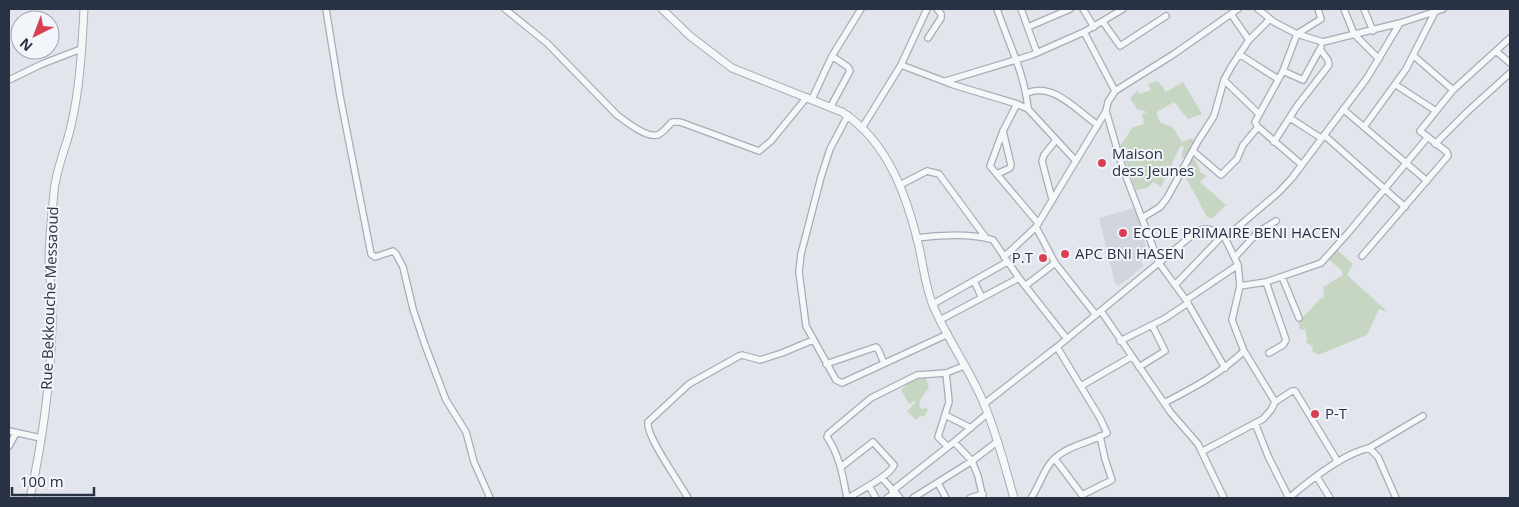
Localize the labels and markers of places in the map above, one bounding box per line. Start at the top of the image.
place label: Maison dess Jeunes [1112,143,1194,180]
marker: Maison dess Jeunes [1096,157,1108,169]
place label: ECOLE PRIMAIRE BENI HACEN [1133,222,1341,242]
marker: ECOLE PRIMAIRE BENI HACEN [1117,227,1129,239]
place label: APC BNI HASEN [1075,243,1184,263]
place label: P.T [1012,247,1034,267]
marker: APC BNI HASEN [1059,248,1071,260]
marker: P.T [1037,252,1049,264]
place label: P-T [1325,403,1348,423]
marker: P-T [1309,408,1321,420]

